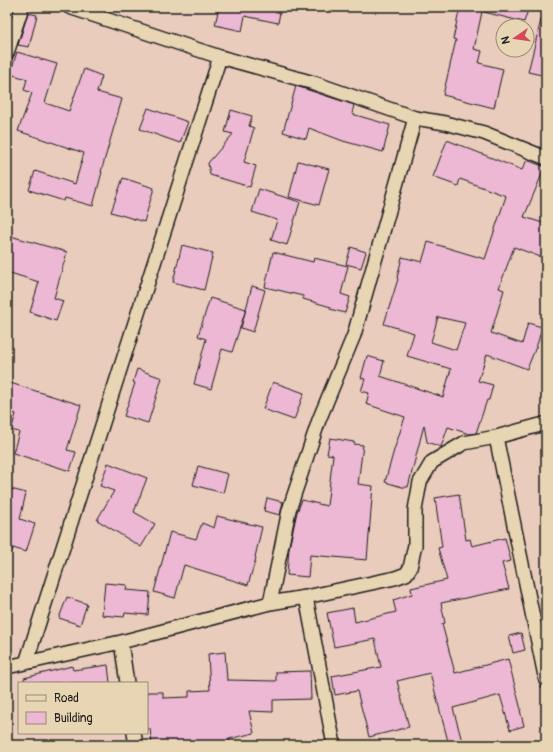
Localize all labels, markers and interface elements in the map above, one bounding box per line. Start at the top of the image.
north arrow [495,18,535,58]
text: N [498,35,513,45]
legend [18,682,148,734]
text: Road [54,691,79,706]
text: Building [54,711,93,726]

